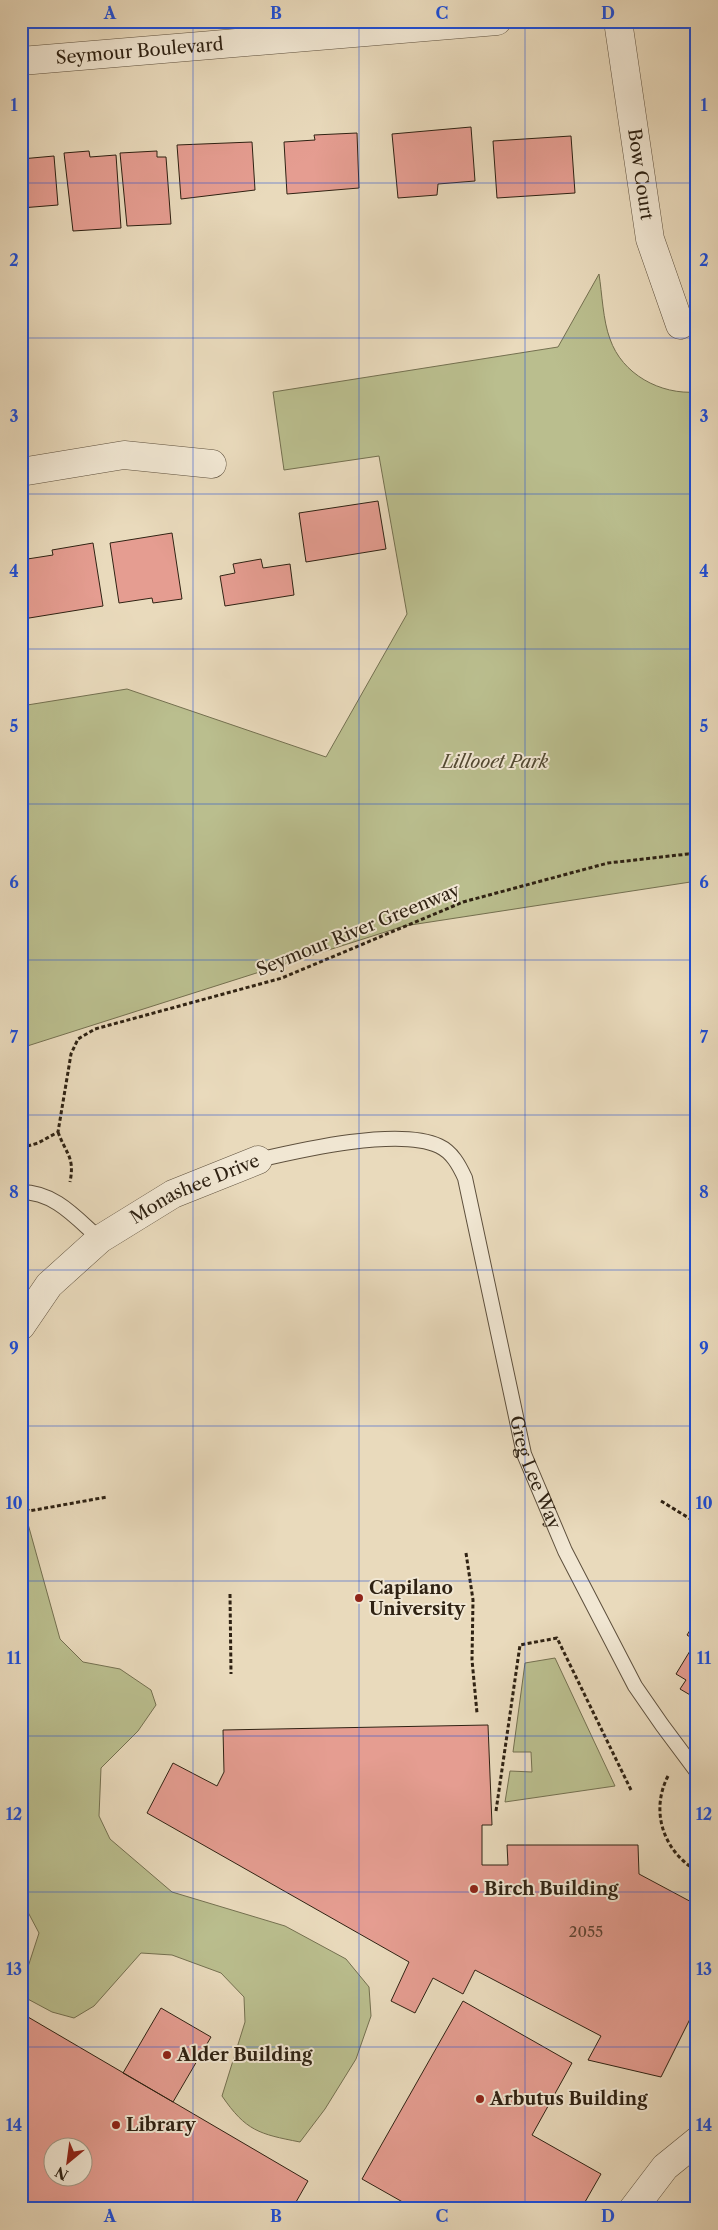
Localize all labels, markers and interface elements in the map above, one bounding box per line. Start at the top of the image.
text: A [103,3,117,23]
text: B [270,3,282,23]
text: C [436,3,448,23]
text: D [601,3,615,23]
street label: Seymour Boulevard [55,33,224,69]
text: 1 [10,95,18,115]
text: 1 [700,95,708,115]
street label: Bow Court [623,127,658,222]
text: 2 [9,250,19,270]
text: 2 [699,250,709,270]
text: 3 [9,406,19,426]
text: 3 [699,406,709,426]
text: 4 [9,561,19,581]
text: 4 [699,561,709,581]
text: 5 [10,716,19,736]
text: 5 [700,716,709,736]
park label: Lillooet Park [440,751,549,773]
text: 6 [9,872,19,892]
text: 6 [699,872,709,892]
street label: Seymour River Greenway [253,879,464,981]
text: 7 [10,1027,19,1047]
text: 7 [700,1027,709,1047]
street label: Monashee Drive [126,1150,263,1229]
text: 8 [9,1182,19,1202]
text: 8 [699,1182,709,1202]
text: 9 [9,1338,19,1358]
text: 9 [699,1338,709,1358]
street label: Greg Lee Way [505,1414,566,1533]
text: 10 [5,1493,23,1513]
text: 10 [695,1493,713,1513]
place label: Capilano University [369,1577,466,1620]
marker: Capilano University [353,1592,365,1604]
text: 11 [7,1648,22,1668]
text: 11 [697,1648,712,1668]
text: 12 [6,1804,22,1824]
text: 12 [696,1804,712,1824]
place label: Birch Building [484,1878,619,1900]
marker: Birch Building [468,1883,480,1895]
house number: 2055 [569,1922,603,1941]
text: 13 [6,1959,22,1979]
text: 13 [696,1959,712,1979]
place label: Alder Building [176,2044,313,2066]
marker: Alder Building [161,2049,173,2061]
place label: Arbutus Building [489,2088,648,2110]
marker: Arbutus Building [474,2093,486,2105]
place label: Library [126,2114,196,2136]
text: 14 [6,2115,22,2135]
text: 14 [696,2115,712,2135]
marker: Library [110,2119,122,2131]
north arrow [42,2138,92,2188]
text: N [52,2163,71,2184]
text: A [103,2206,117,2226]
text: B [270,2206,282,2226]
text: C [436,2206,448,2226]
text: D [601,2206,615,2226]

